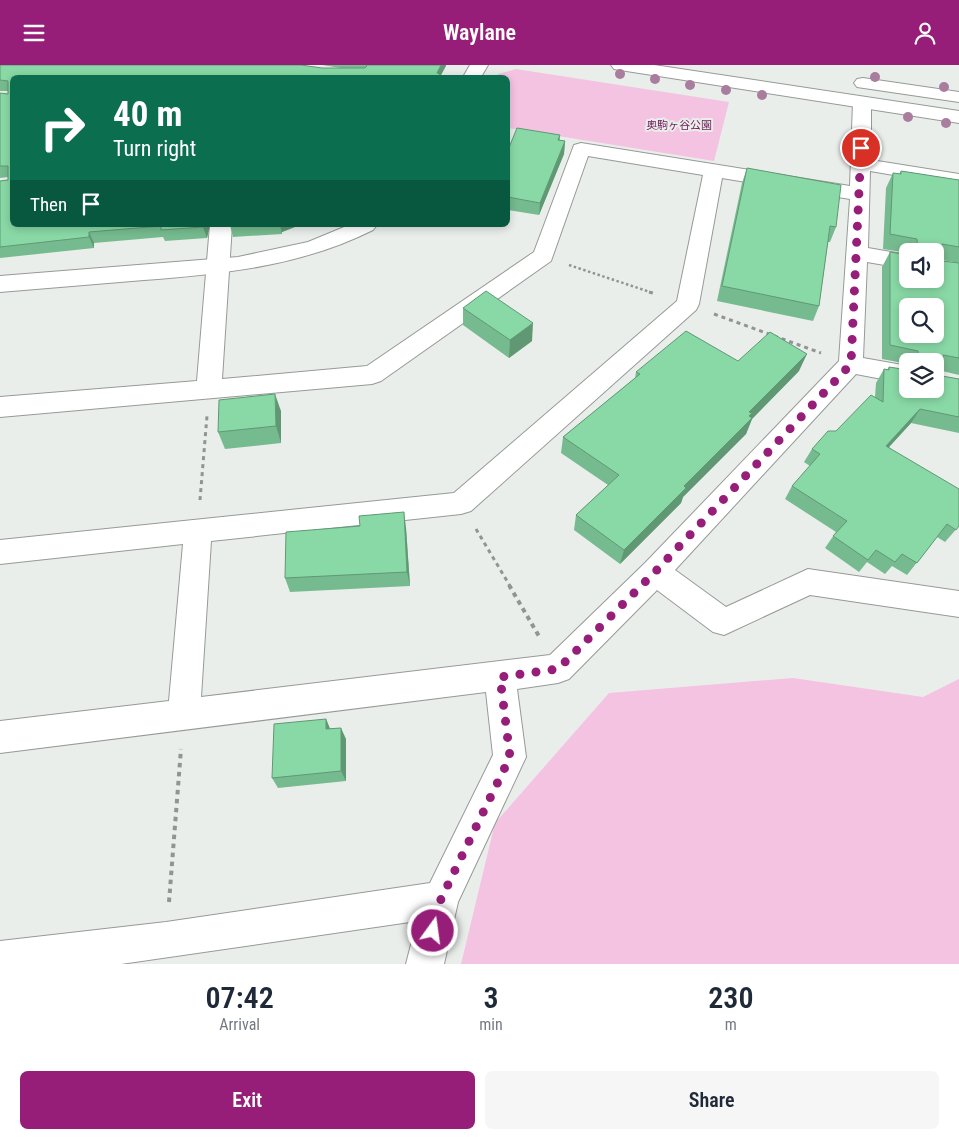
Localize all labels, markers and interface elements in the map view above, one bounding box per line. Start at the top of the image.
icon: menu [20,19,48,47]
icon: person [911,19,939,47]
text: Waylane [443,20,516,45]
text: 40 m [113,94,182,135]
icon: right [30,95,95,160]
park label: 奥駒ヶ谷公園 [646,119,712,132]
pin [840,127,882,169]
icon: arrive [847,134,875,162]
text: Turn right [113,136,196,161]
icon: arrive [77,190,105,218]
text: Then [30,193,67,216]
map controls [899,243,944,398]
button: sound [899,243,944,288]
button: search [899,298,944,343]
button: layers [899,353,944,398]
position arrow [406,904,458,956]
text: 07:42 [205,980,274,1015]
text: 3 [483,980,499,1015]
text: 230 [708,980,753,1015]
text: Arrival [219,1015,260,1034]
text: min [479,1015,503,1034]
text: m [725,1015,737,1034]
button: Exit [20,1071,475,1129]
button: Share [485,1071,939,1129]

